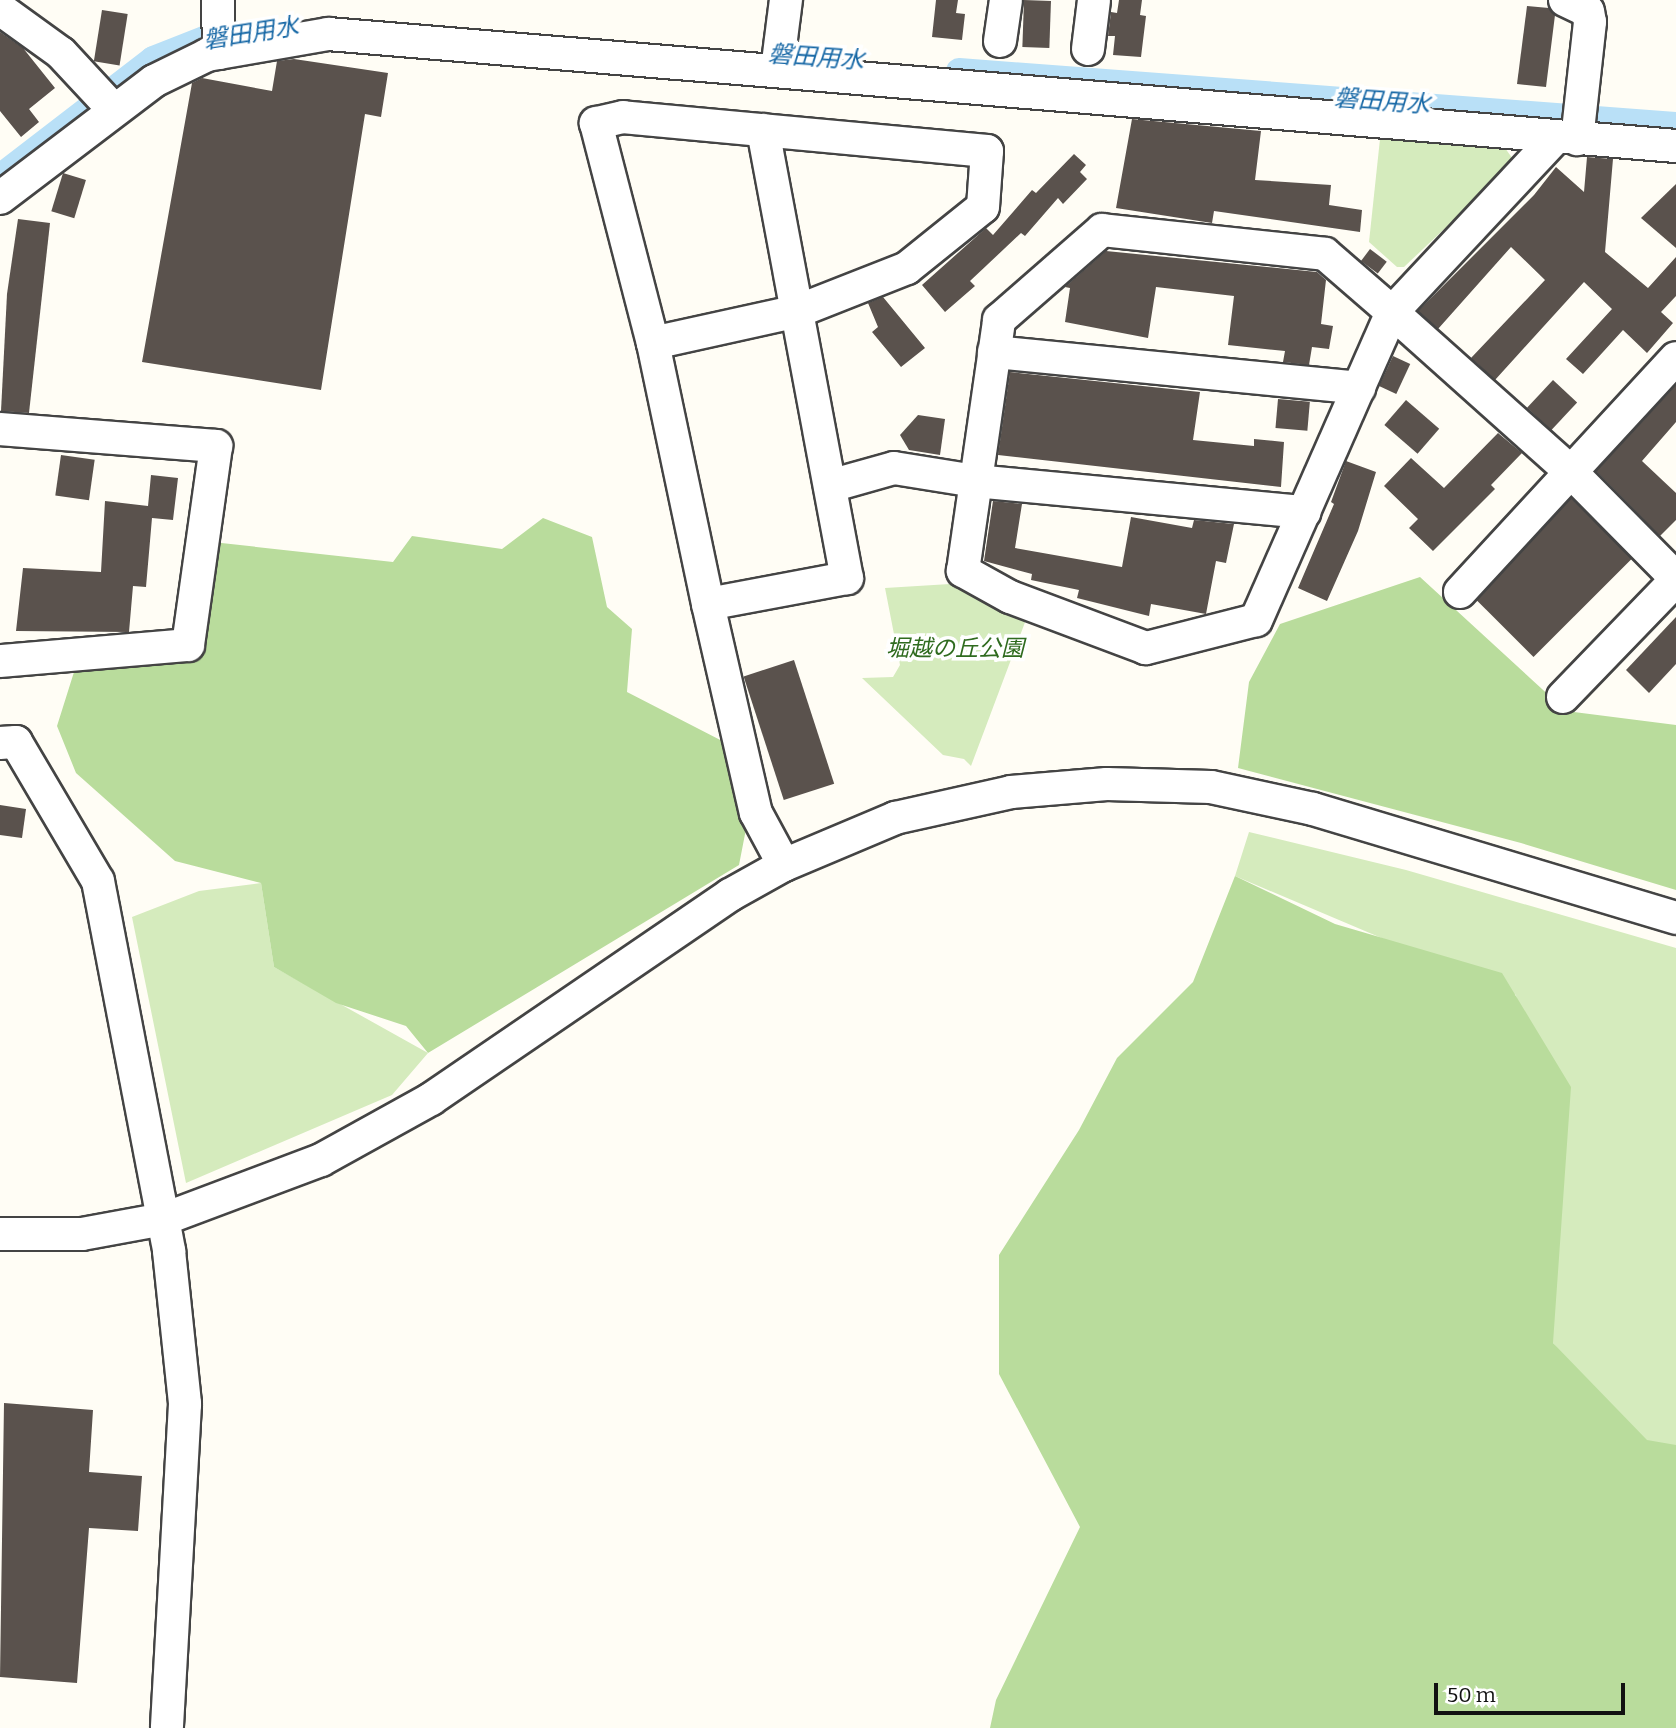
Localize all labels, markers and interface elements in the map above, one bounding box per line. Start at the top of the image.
water label: 磐田用水 [201,12,301,56]
water label: 磐田用水 [767,40,865,76]
water label: 磐田用水 [1333,84,1431,120]
park label: 堀越の丘公園 [886,634,1024,662]
scale bar [1438,1668,1629,1712]
text: 50 m [1447,1682,1496,1708]

